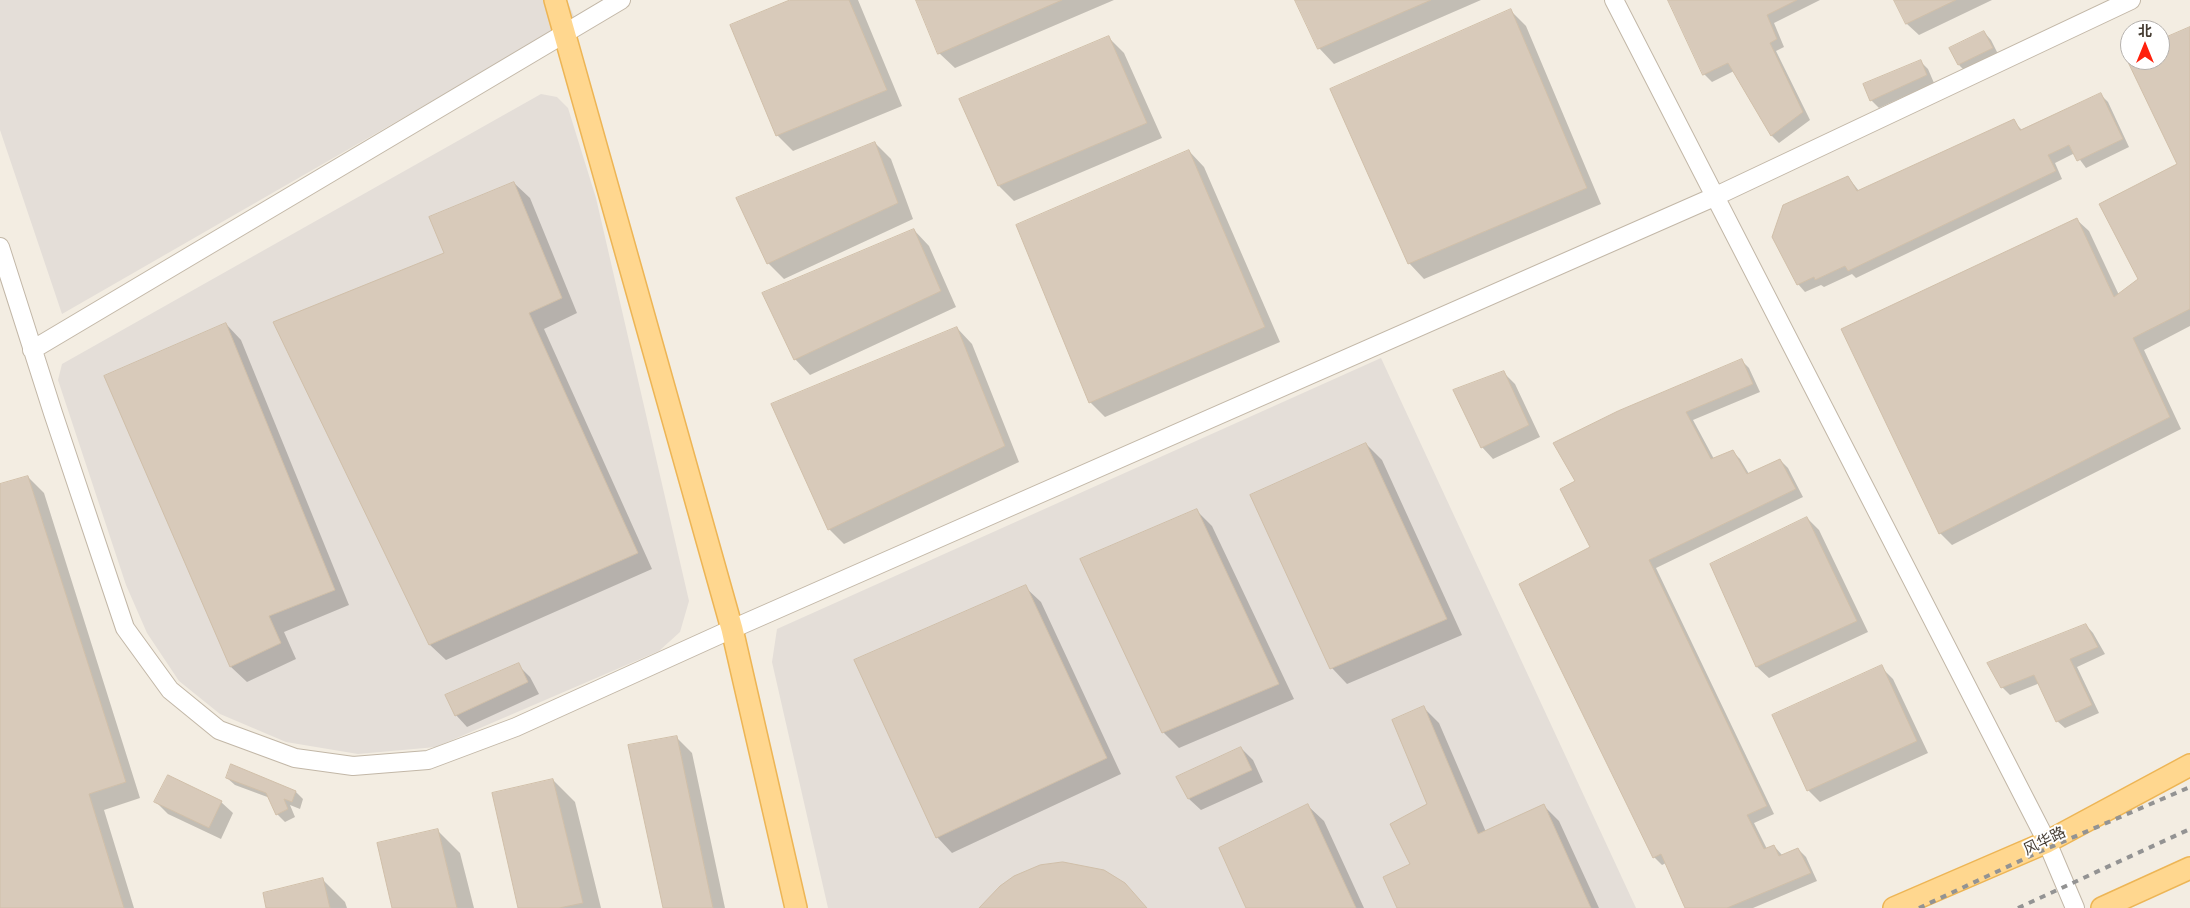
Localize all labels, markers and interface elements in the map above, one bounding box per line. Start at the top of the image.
north arrow [2120,20,2170,70]
text: 北 [2138,20,2152,41]
street label: 风华路 [2021,824,2069,860]

